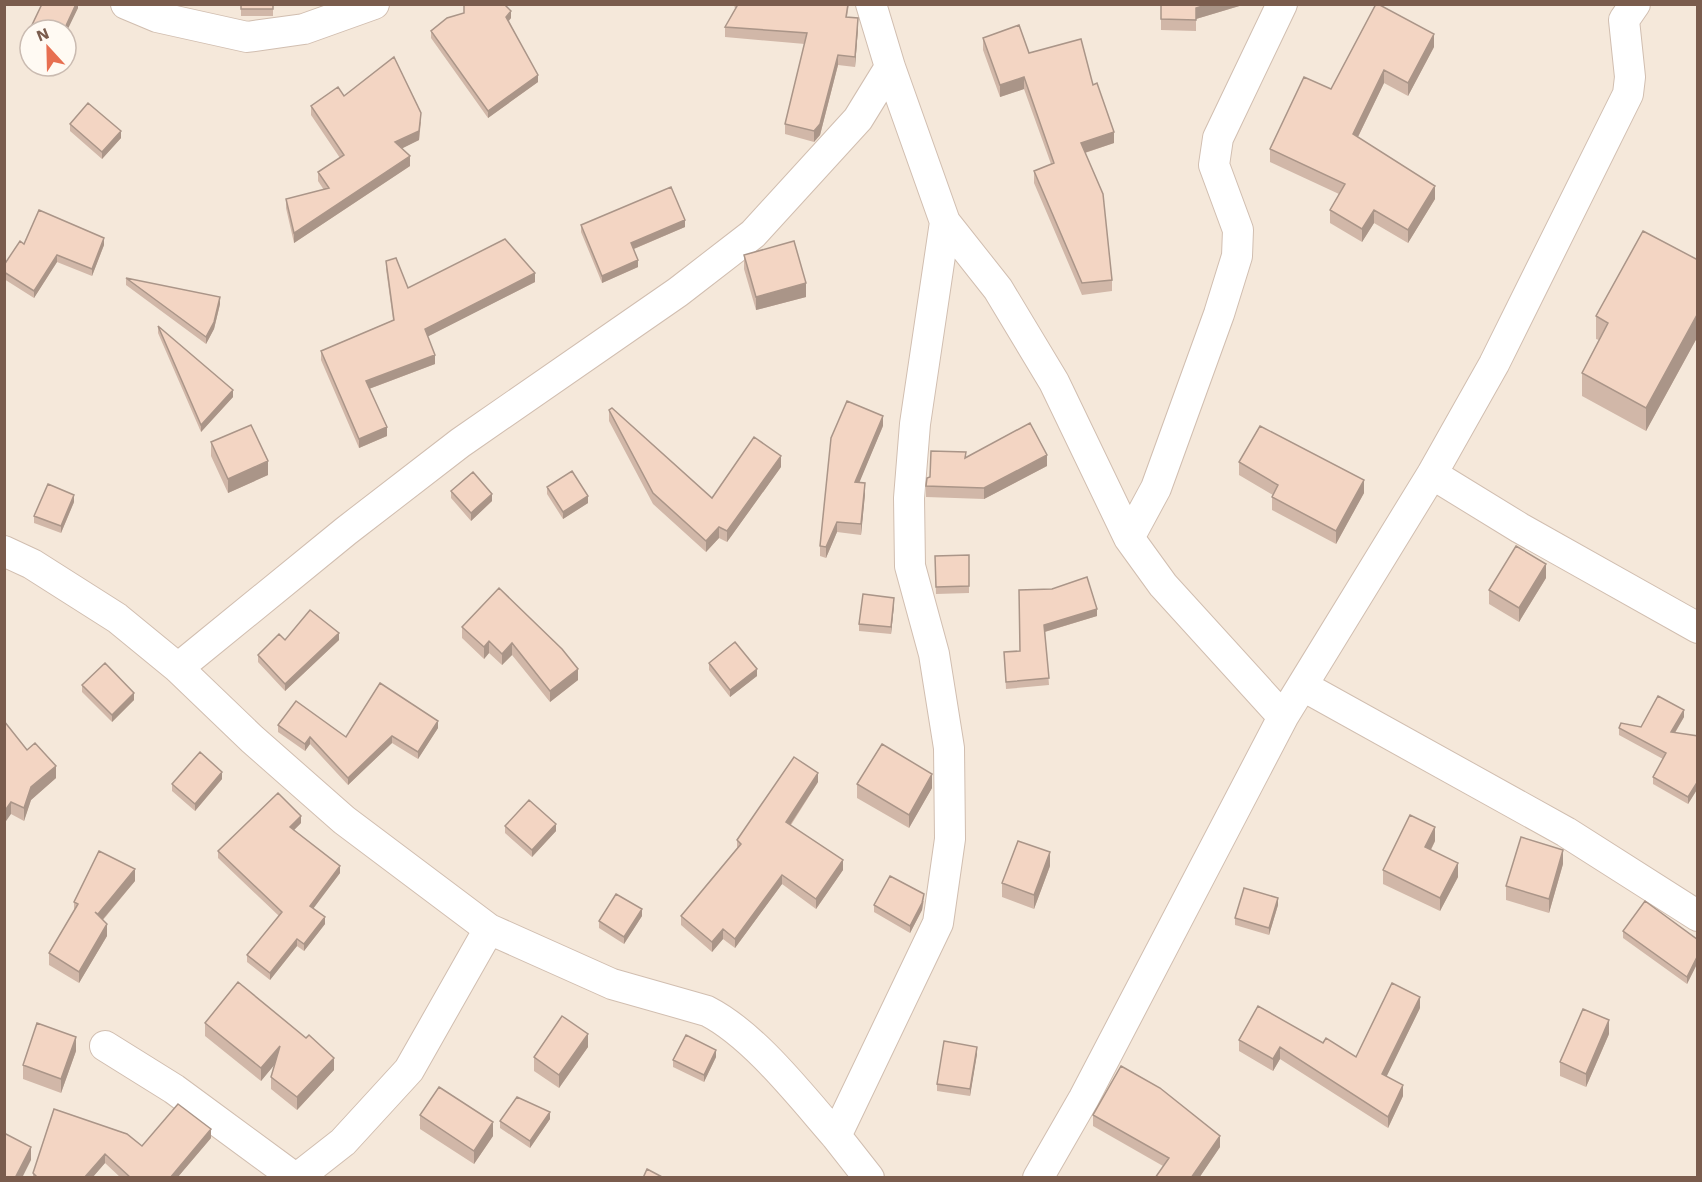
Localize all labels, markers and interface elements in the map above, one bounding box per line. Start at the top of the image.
north arrow [18,18,78,78]
text: N [34,24,52,46]

